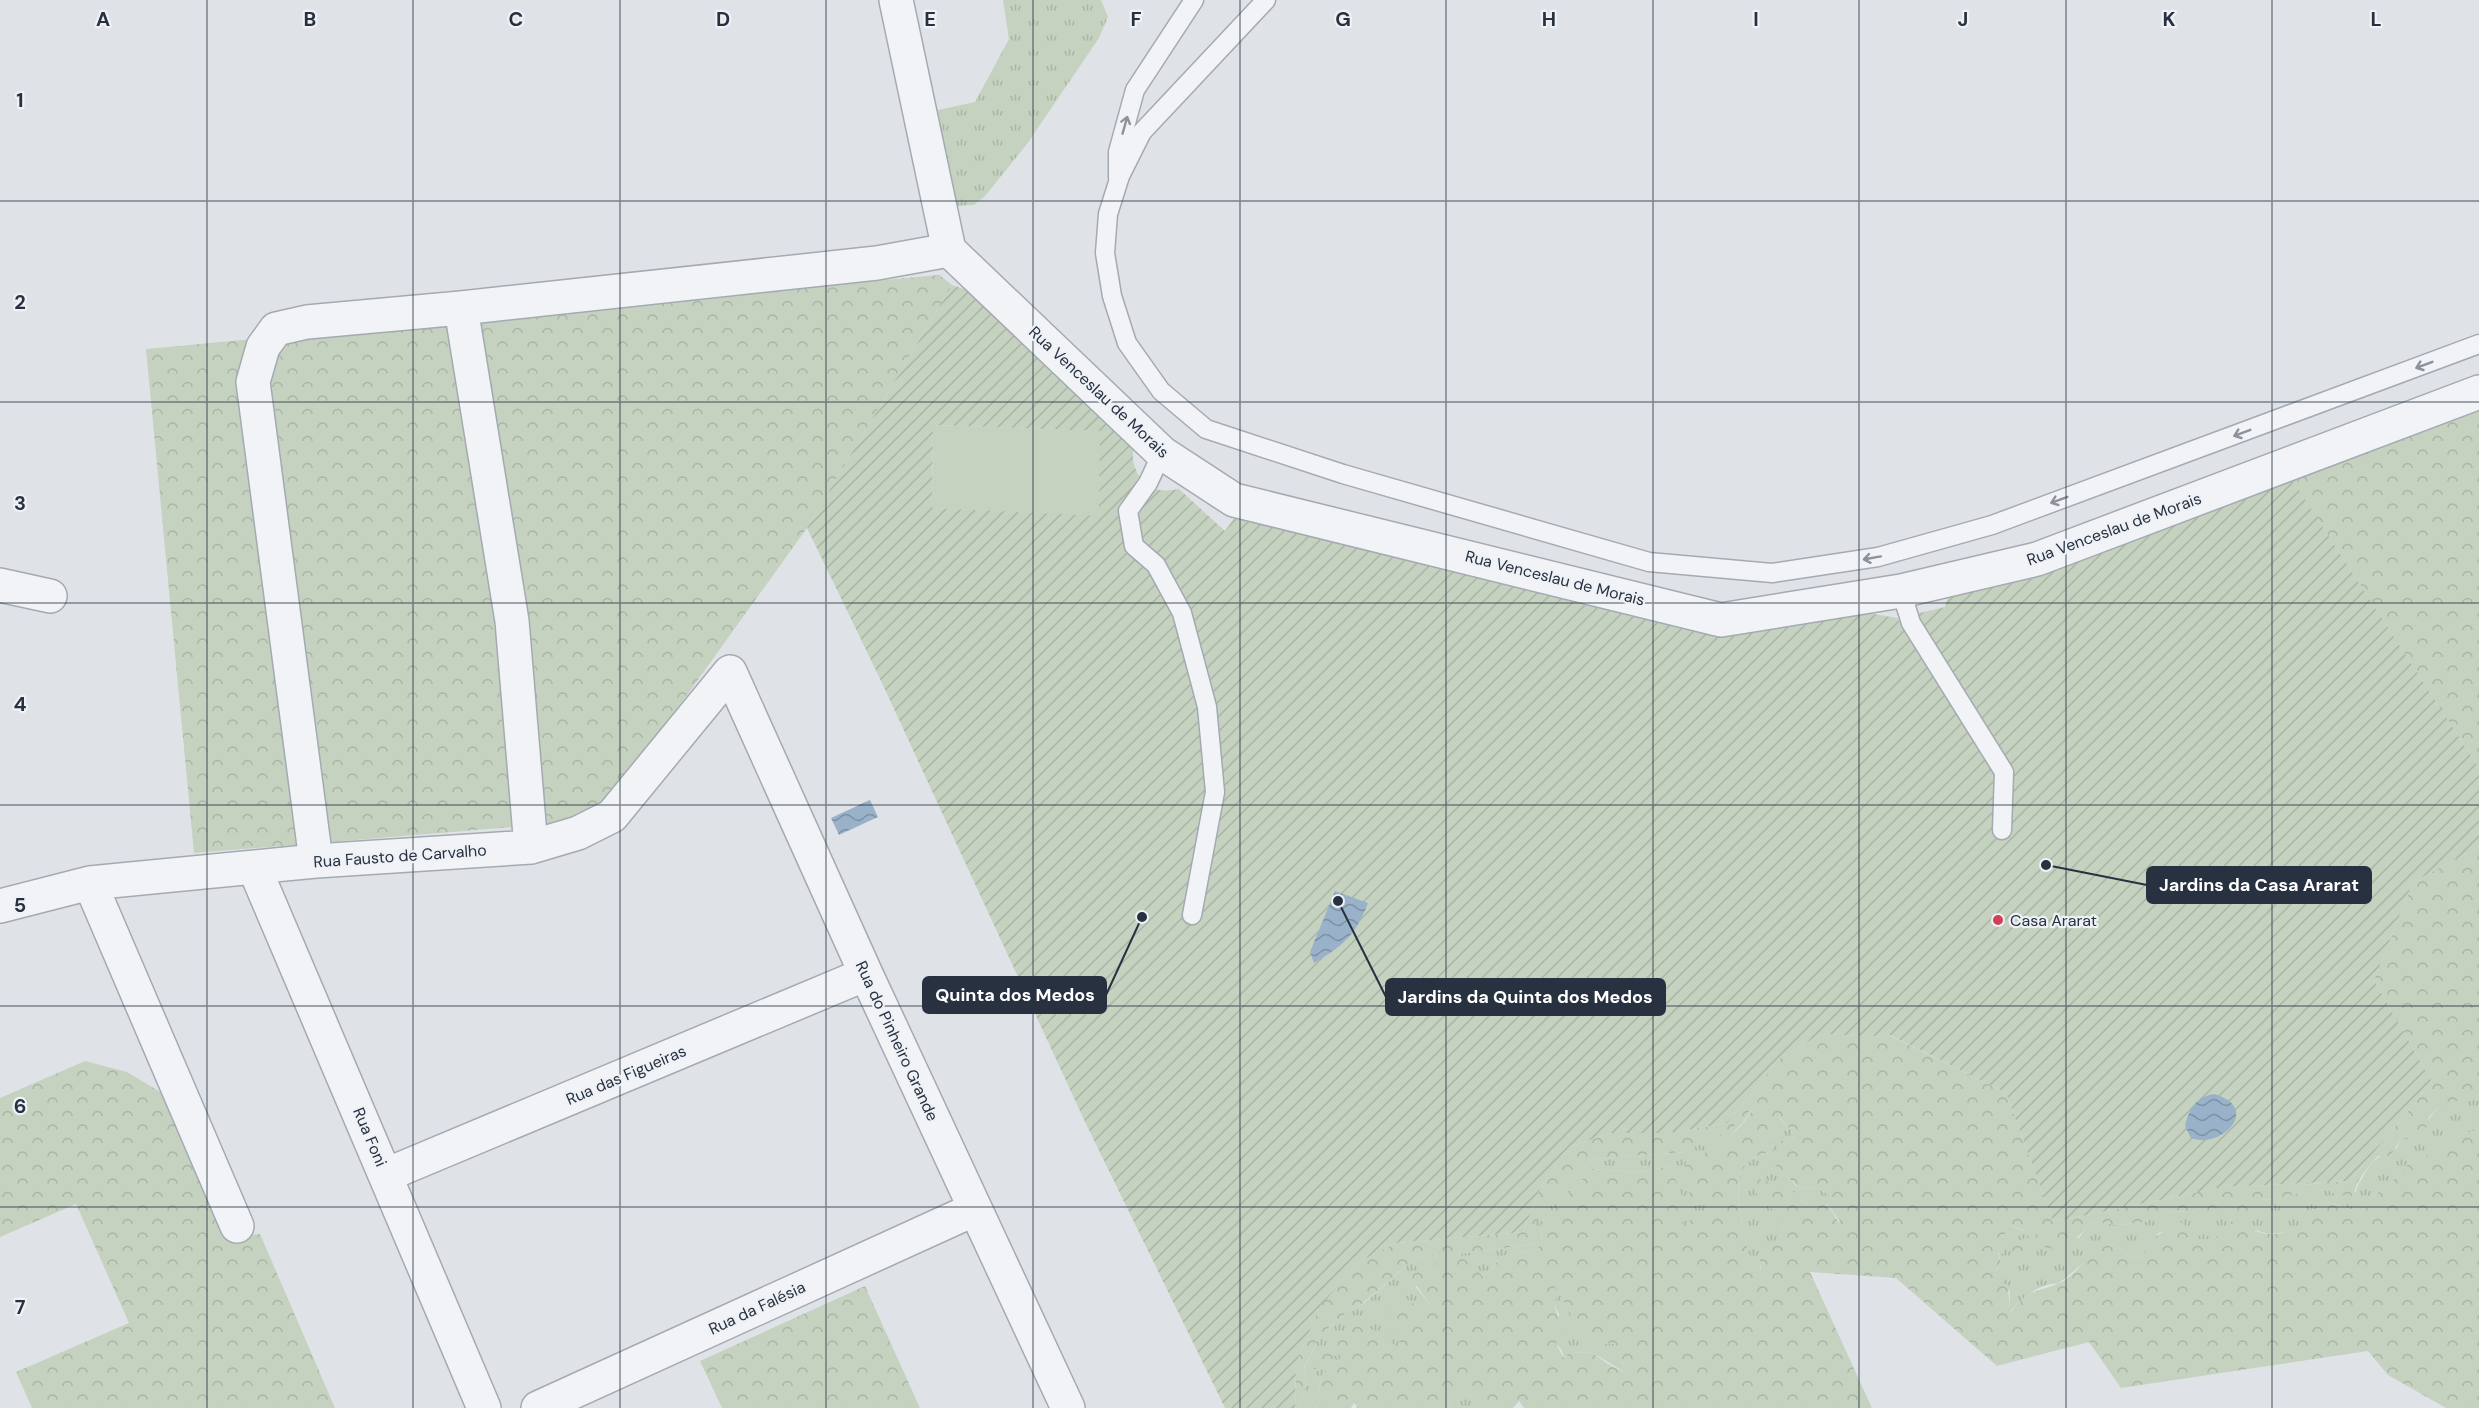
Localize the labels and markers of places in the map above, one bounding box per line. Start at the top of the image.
callout: Jardins da Casa Ararat [2147,867,2371,903]
place label: Casa Ararat [2010,910,2097,931]
marker: Casa Ararat [1991,913,2005,927]
callout: Quinta dos Medos [923,977,1106,1013]
callout: Jardins da Quinta dos Medos [1386,979,1665,1015]

